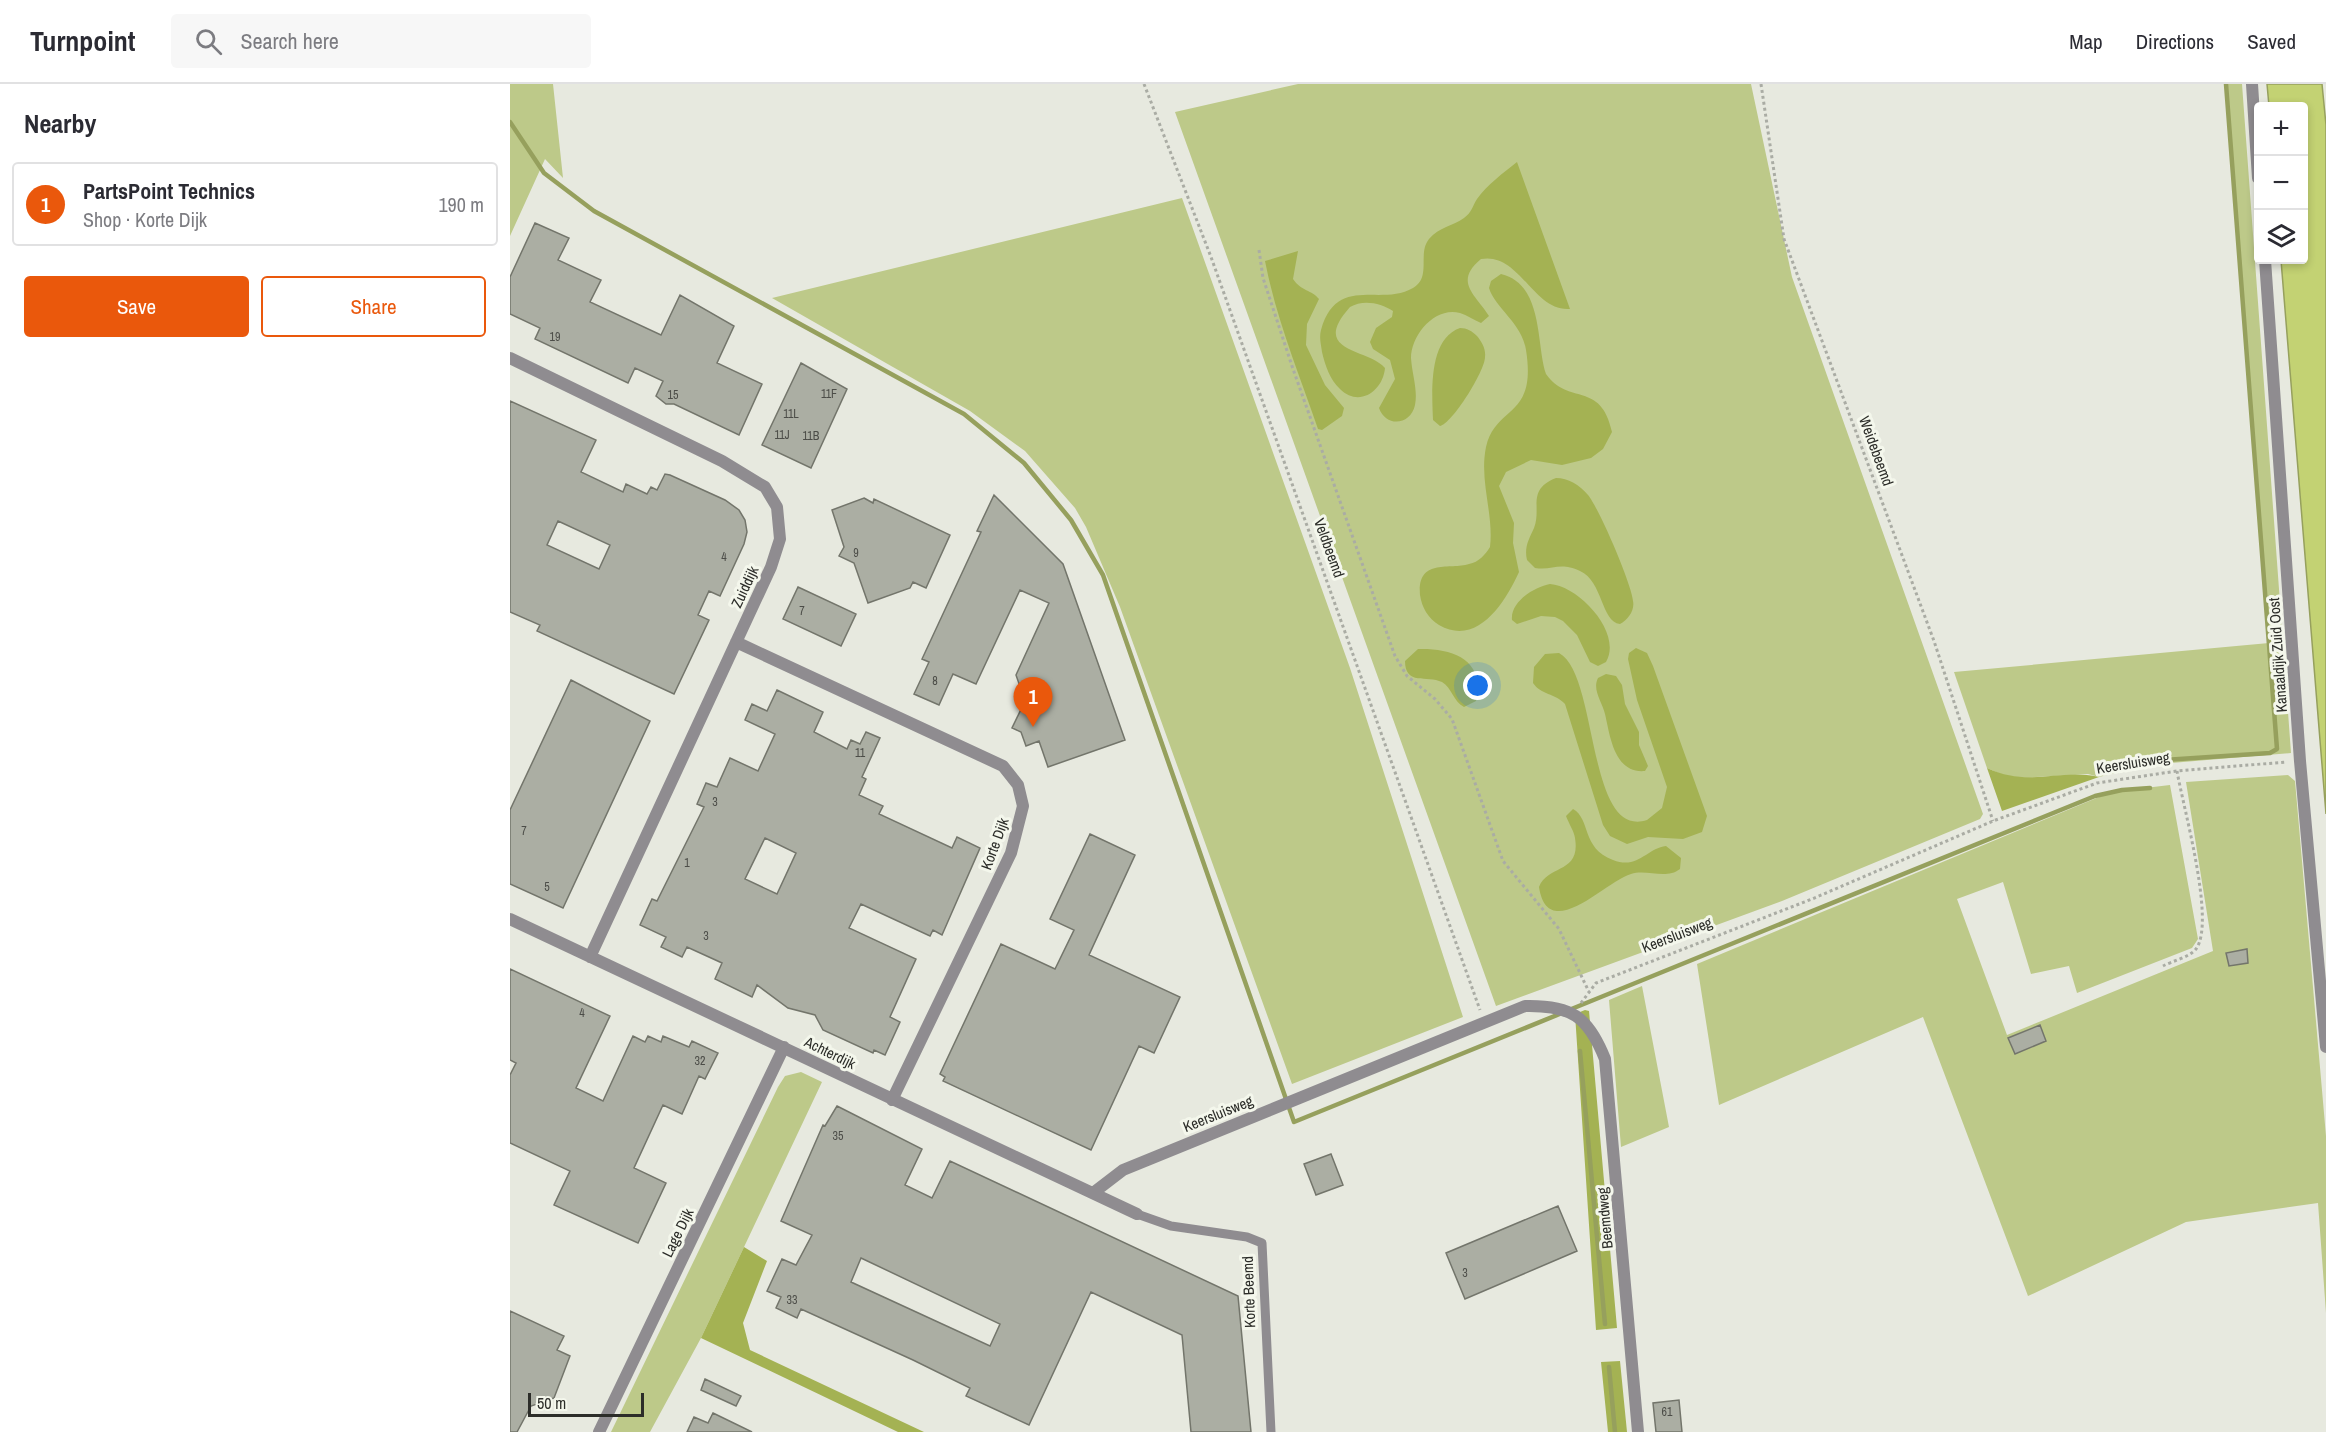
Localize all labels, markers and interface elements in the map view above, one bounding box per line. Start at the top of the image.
search box [171,14,591,68]
text: Turnpoint [30,22,135,60]
icon: search [192,25,225,58]
text: Search here [240,26,339,56]
text: Map [2069,27,2103,56]
text: Directions [2136,27,2214,56]
text: Saved [2247,27,2296,56]
map controls [2254,102,2308,264]
button: + [2254,102,2308,156]
text: Nearby [24,106,96,141]
button: − [2254,156,2308,210]
text: PartsPoint Technics [83,176,255,206]
text: 1 [41,191,50,218]
text: 190 m [438,191,484,218]
text: Shop · Korte Dijk [83,206,207,233]
button: layers [2254,210,2308,264]
button: Save [24,276,249,337]
button: Share [261,276,486,337]
house number: 19 [550,329,560,345]
house number: 11F [821,386,837,402]
house number: 15 [668,387,679,403]
house number: 11L [783,406,799,422]
street label: Weidebeemd [1854,413,1899,489]
house number: 11J [774,427,790,443]
house number: 11B [803,428,820,444]
street label: Veldbeemd [1309,515,1350,580]
house number: 9 [853,545,859,561]
house number: 4 [721,549,727,565]
street label: Zuiddijk [726,562,764,611]
street label: Kanaaldijk Zuid Oost [2263,596,2292,713]
house number: 7 [799,603,805,619]
your location [1463,671,1492,700]
house number: 8 [932,673,938,689]
pin: 1 [1014,678,1052,727]
house number: 11 [855,745,866,761]
street label: Keersluisweg [2095,746,2171,779]
house number: 3 [712,794,718,810]
street label: Korte Dijk [975,814,1014,873]
house number: 7 [521,823,527,839]
house number: 1 [684,855,690,871]
house number: 5 [544,879,550,895]
street label: Keersluisweg [1639,911,1715,958]
house number: 3 [703,928,709,944]
house number: 4 [579,1005,585,1021]
street label: Achterdijk [800,1031,860,1074]
house number: 32 [695,1053,705,1069]
street label: Keersluisweg [1180,1090,1256,1137]
house number: 35 [833,1128,844,1144]
street label: Beemdweg [1591,1186,1618,1250]
street label: Lage Dijk [657,1204,699,1261]
street label: Korte Beemd [1237,1256,1260,1328]
house number: 3 [1462,1265,1468,1281]
house number: 33 [787,1292,797,1308]
scale bar [528,1390,644,1418]
text: 50 m [537,1392,566,1414]
house number: 61 [1662,1404,1673,1420]

